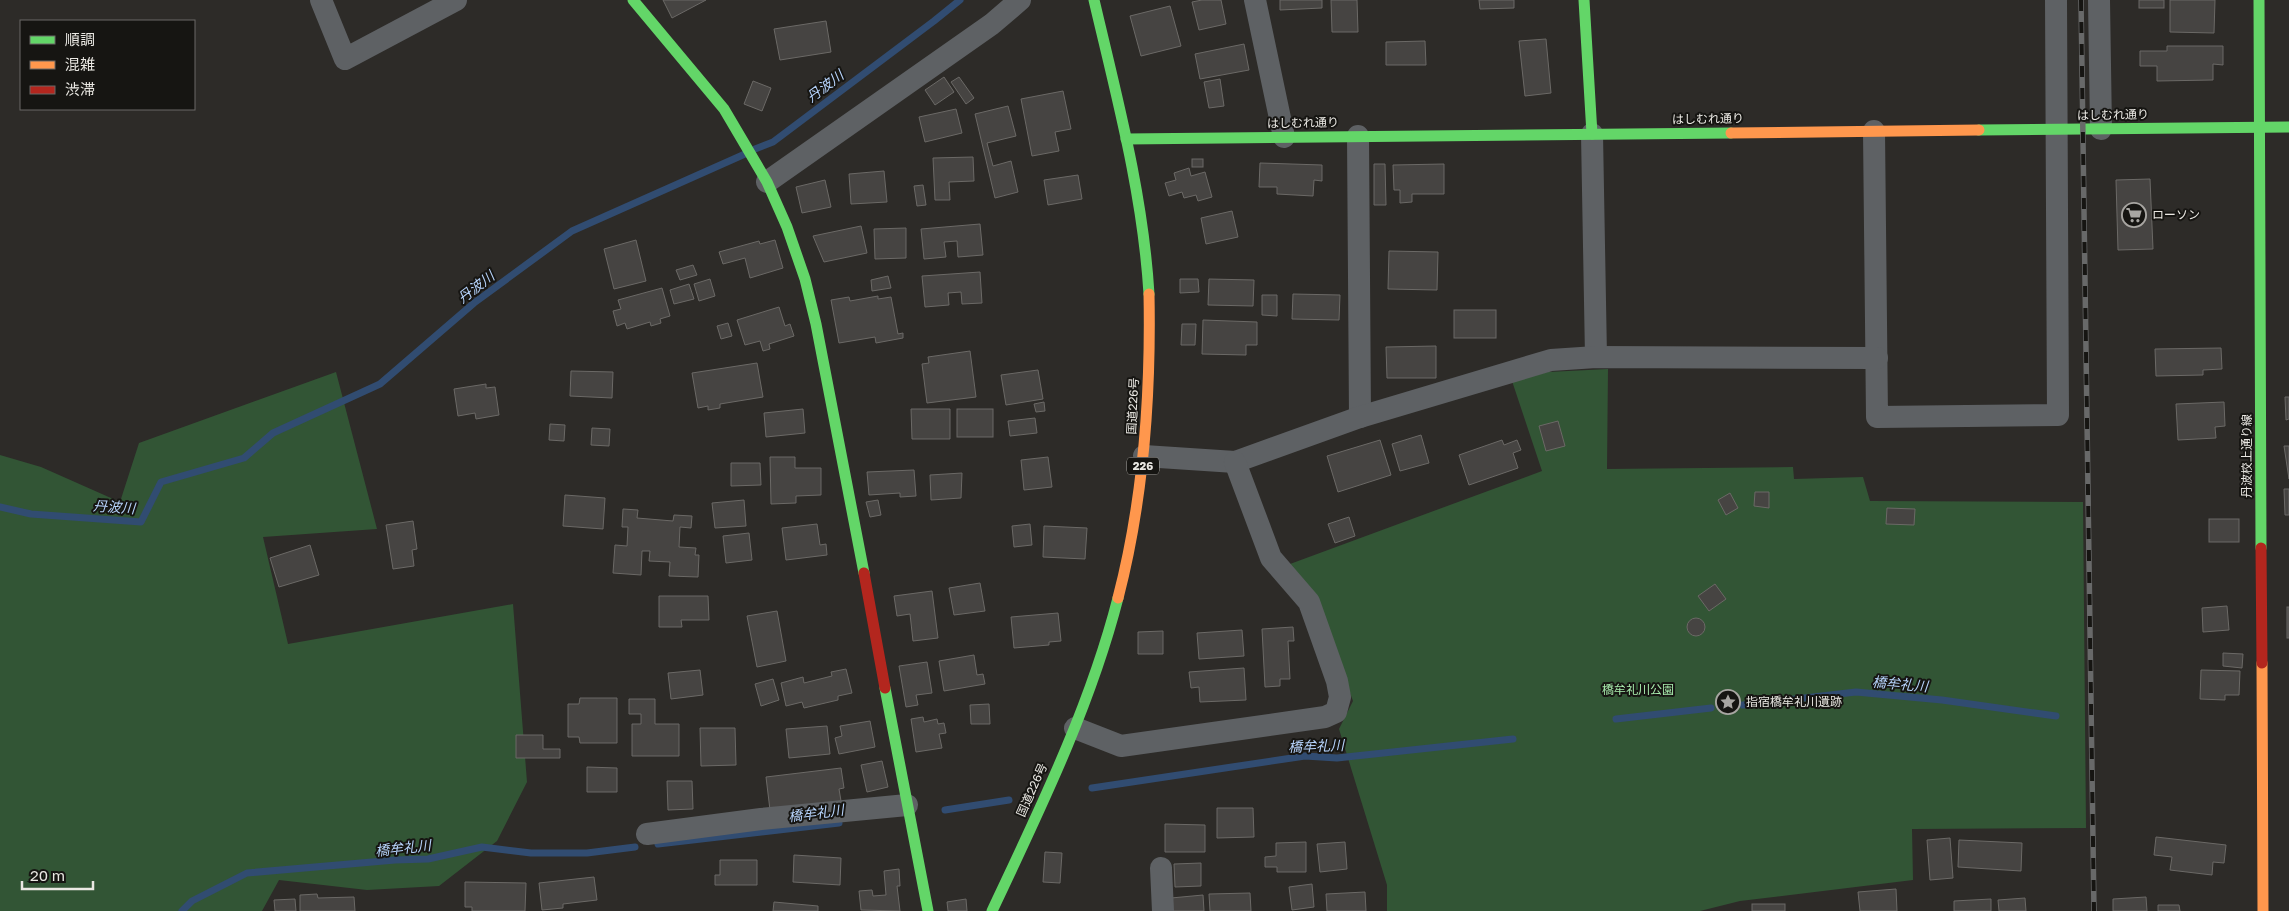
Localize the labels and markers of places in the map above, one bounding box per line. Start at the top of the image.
supermarket icon: ローソン [2121,202,2147,228]
place label: ローソン [2152,207,2200,222]
place icon: 指宿橋牟礼川遺跡 [1715,689,1741,715]
place label: 指宿橋牟礼川遺跡 [1746,694,1842,709]

